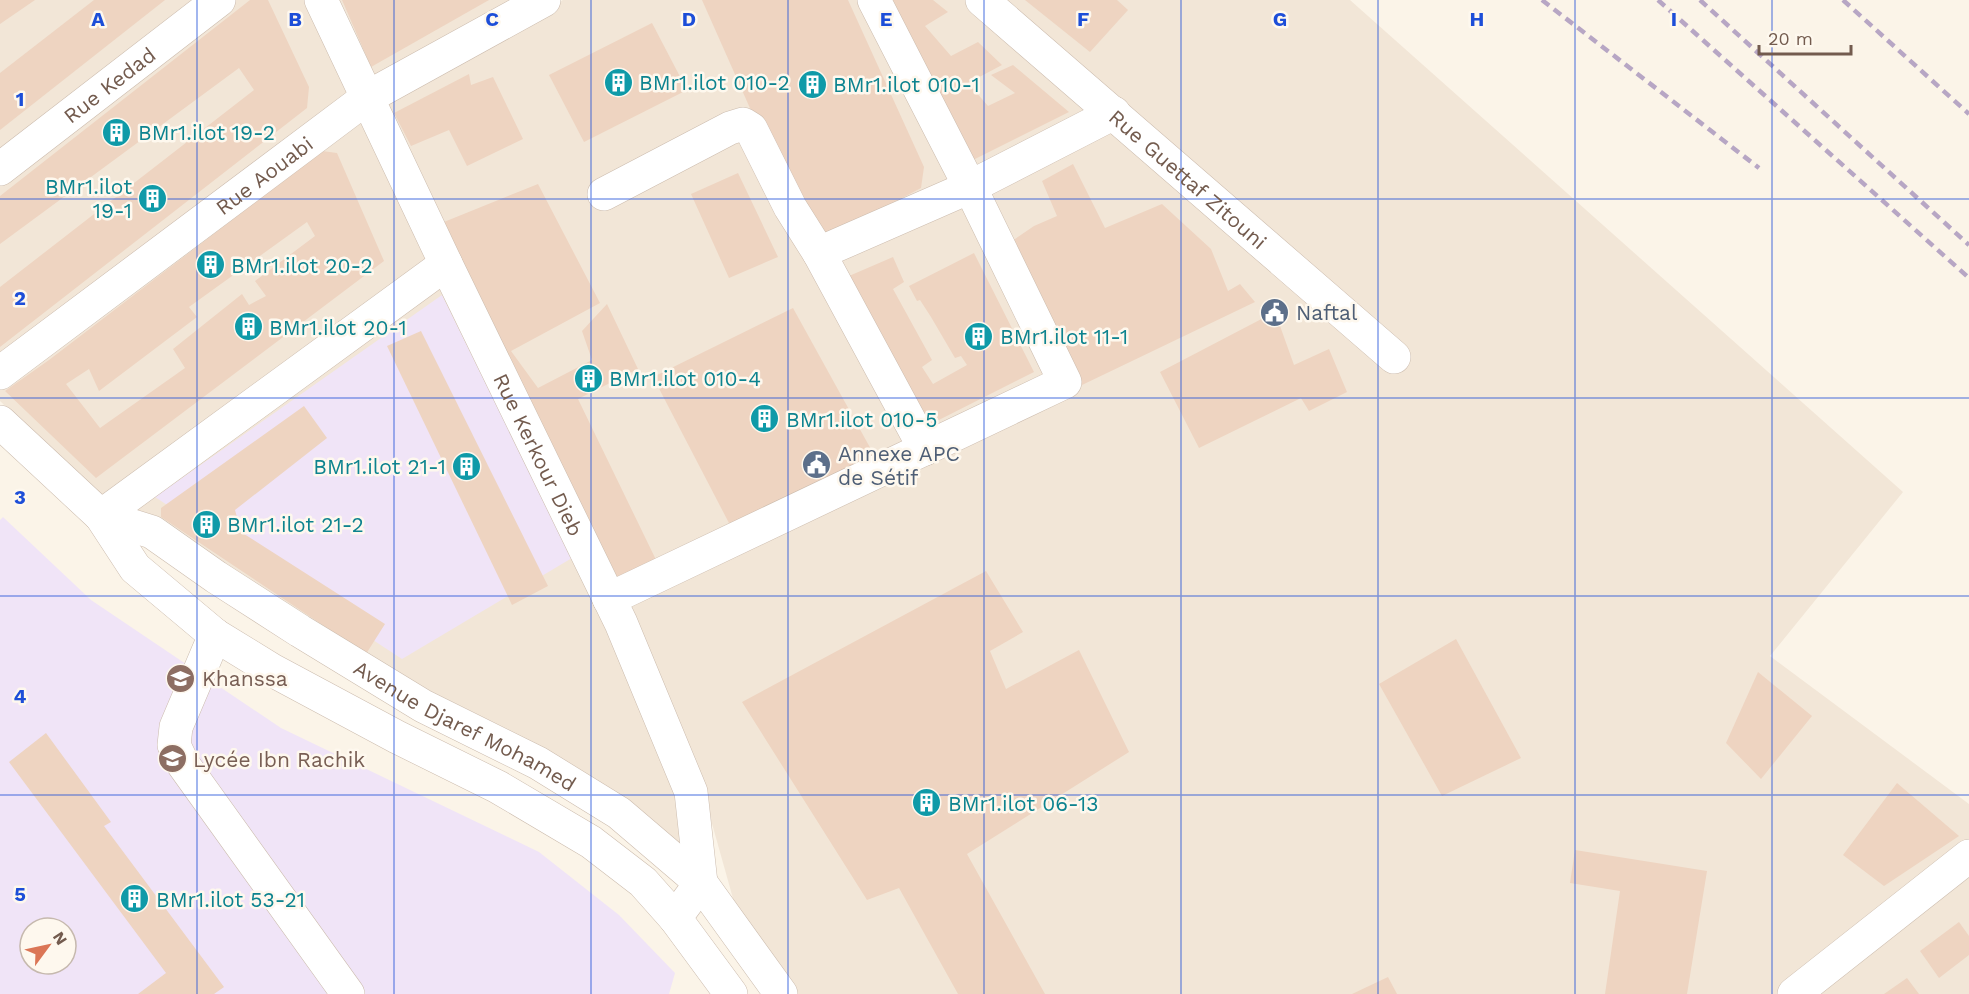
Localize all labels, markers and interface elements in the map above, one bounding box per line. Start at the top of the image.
text: A [91,7,105,31]
text: B [288,7,302,31]
text: C [485,7,499,31]
text: D [682,7,696,31]
text: E [880,7,892,31]
text: F [1077,7,1089,31]
text: G [1273,7,1287,31]
text: H [1470,7,1484,31]
text: I [1671,7,1677,31]
scale bar [1759,18,1850,56]
text: 20 m [1768,28,1813,49]
street label: Rue Kedad [58,41,160,128]
building icon: BMr1.ilot 010-2 [602,66,634,98]
building icon: BMr1.ilot 010-1 [796,68,828,100]
place label: BMr1.ilot 010-2 [639,70,790,95]
place label: BMr1.ilot 010-1 [833,72,980,97]
text: 1 [16,87,24,111]
street label: Rue Guettaf Zitouni [1104,104,1272,254]
building icon: BMr1.ilot 19-2 [101,116,133,148]
place label: BMr1.ilot 19-2 [138,120,275,145]
street label: Rue Aouabi [210,130,318,220]
place label: BMr1.ilot 19-1 [45,174,132,223]
building icon: BMr1.ilot 19-1 [137,182,169,214]
building icon: BMr1.ilot 20-2 [194,249,226,281]
place label: BMr1.ilot 20-2 [231,253,373,278]
text: 2 [14,286,26,310]
public building icon: Naftal [1259,296,1291,328]
place label: Naftal [1296,300,1358,325]
building icon: BMr1.ilot 20-1 [232,311,264,343]
place label: BMr1.ilot 20-1 [269,315,407,340]
building icon: BMr1.ilot 11-1 [963,320,995,352]
place label: BMr1.ilot 11-1 [1000,324,1128,349]
building icon: BMr1.ilot 010-4 [572,362,604,394]
place label: BMr1.ilot 010-4 [609,366,761,391]
street label: Rue Kerkour Dieb [489,369,589,540]
building icon: BMr1.ilot 010-5 [749,403,781,435]
place label: BMr1.ilot 010-5 [786,407,938,432]
place label: Annexe APC de Sétif [838,441,960,490]
public building icon: Annexe APC de Sétif [801,449,833,481]
building icon: BMr1.ilot 21-1 [451,450,483,482]
place label: BMr1.ilot 21-1 [313,454,446,479]
text: 3 [14,485,26,509]
building icon: BMr1.ilot 21-2 [190,508,222,540]
place label: BMr1.ilot 21-2 [227,512,364,537]
street label: Avenue Djaref Mohamed [350,655,581,796]
school or university icon: Khanssa [165,662,197,694]
place label: Khanssa [202,666,288,691]
text: 4 [14,684,27,708]
school or university icon: Lycée Ibn Rachik [156,743,188,775]
place label: Lycée Ibn Rachik [193,747,365,772]
building icon: BMr1.ilot 06-13 [911,787,943,819]
place label: BMr1.ilot 06-13 [948,791,1098,816]
text: 5 [14,882,26,906]
building icon: BMr1.ilot 53-21 [119,883,151,915]
place label: BMr1.ilot 53-21 [156,887,305,912]
north arrow [18,916,78,976]
text: N [49,928,71,948]

